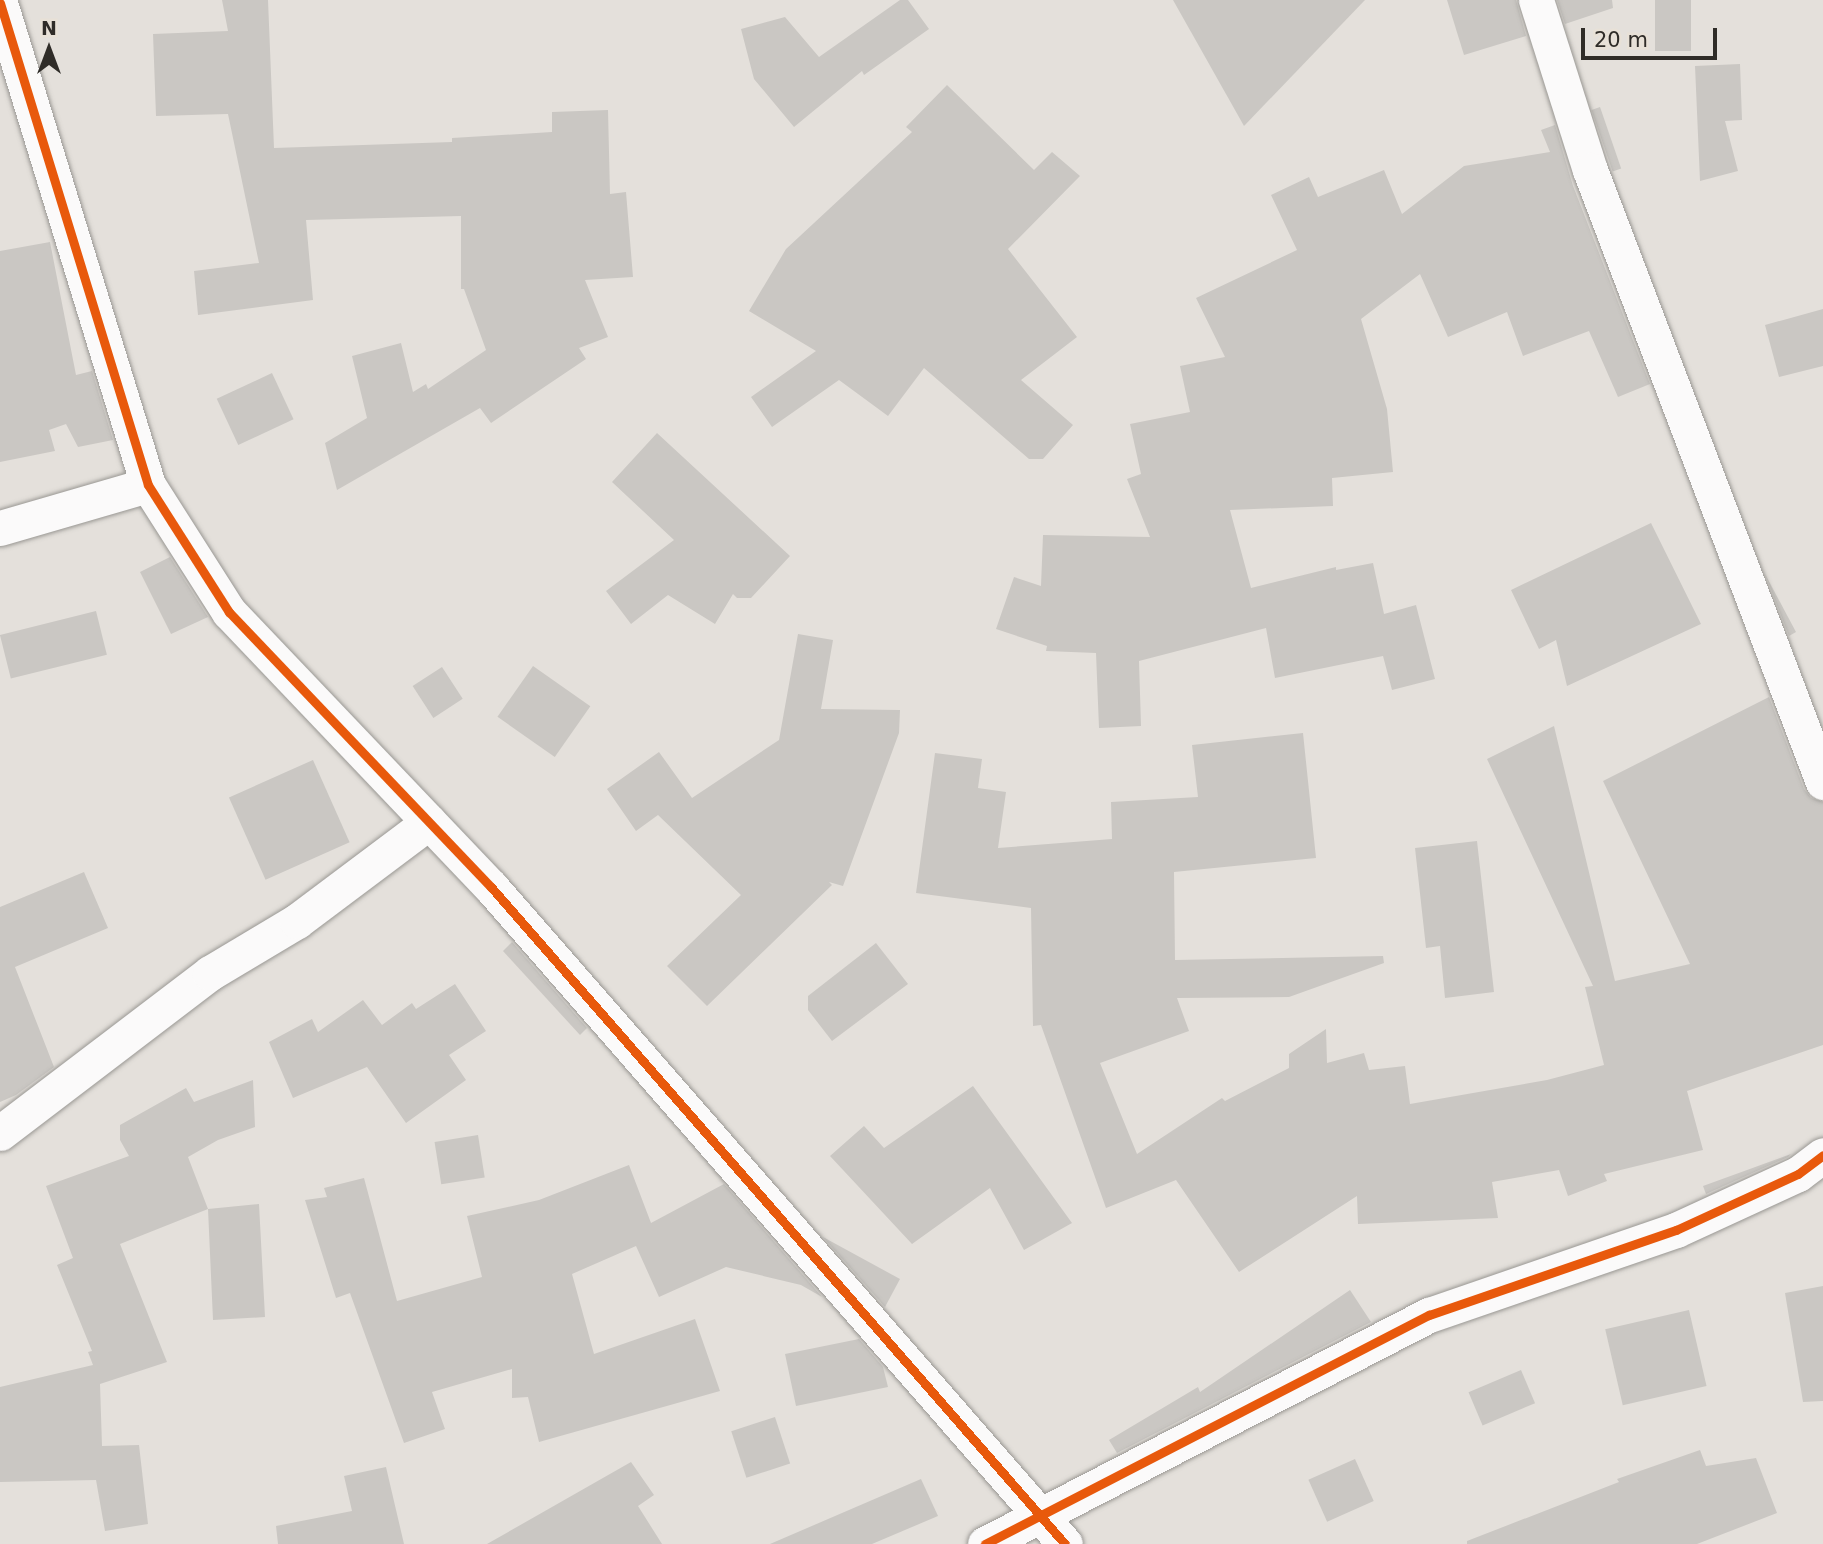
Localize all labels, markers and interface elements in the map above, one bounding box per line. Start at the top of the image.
north arrow [14,14,84,84]
scale bar [1585,14,1722,58]
text: N [41,17,57,39]
text: 20 m [1594,28,1648,52]

